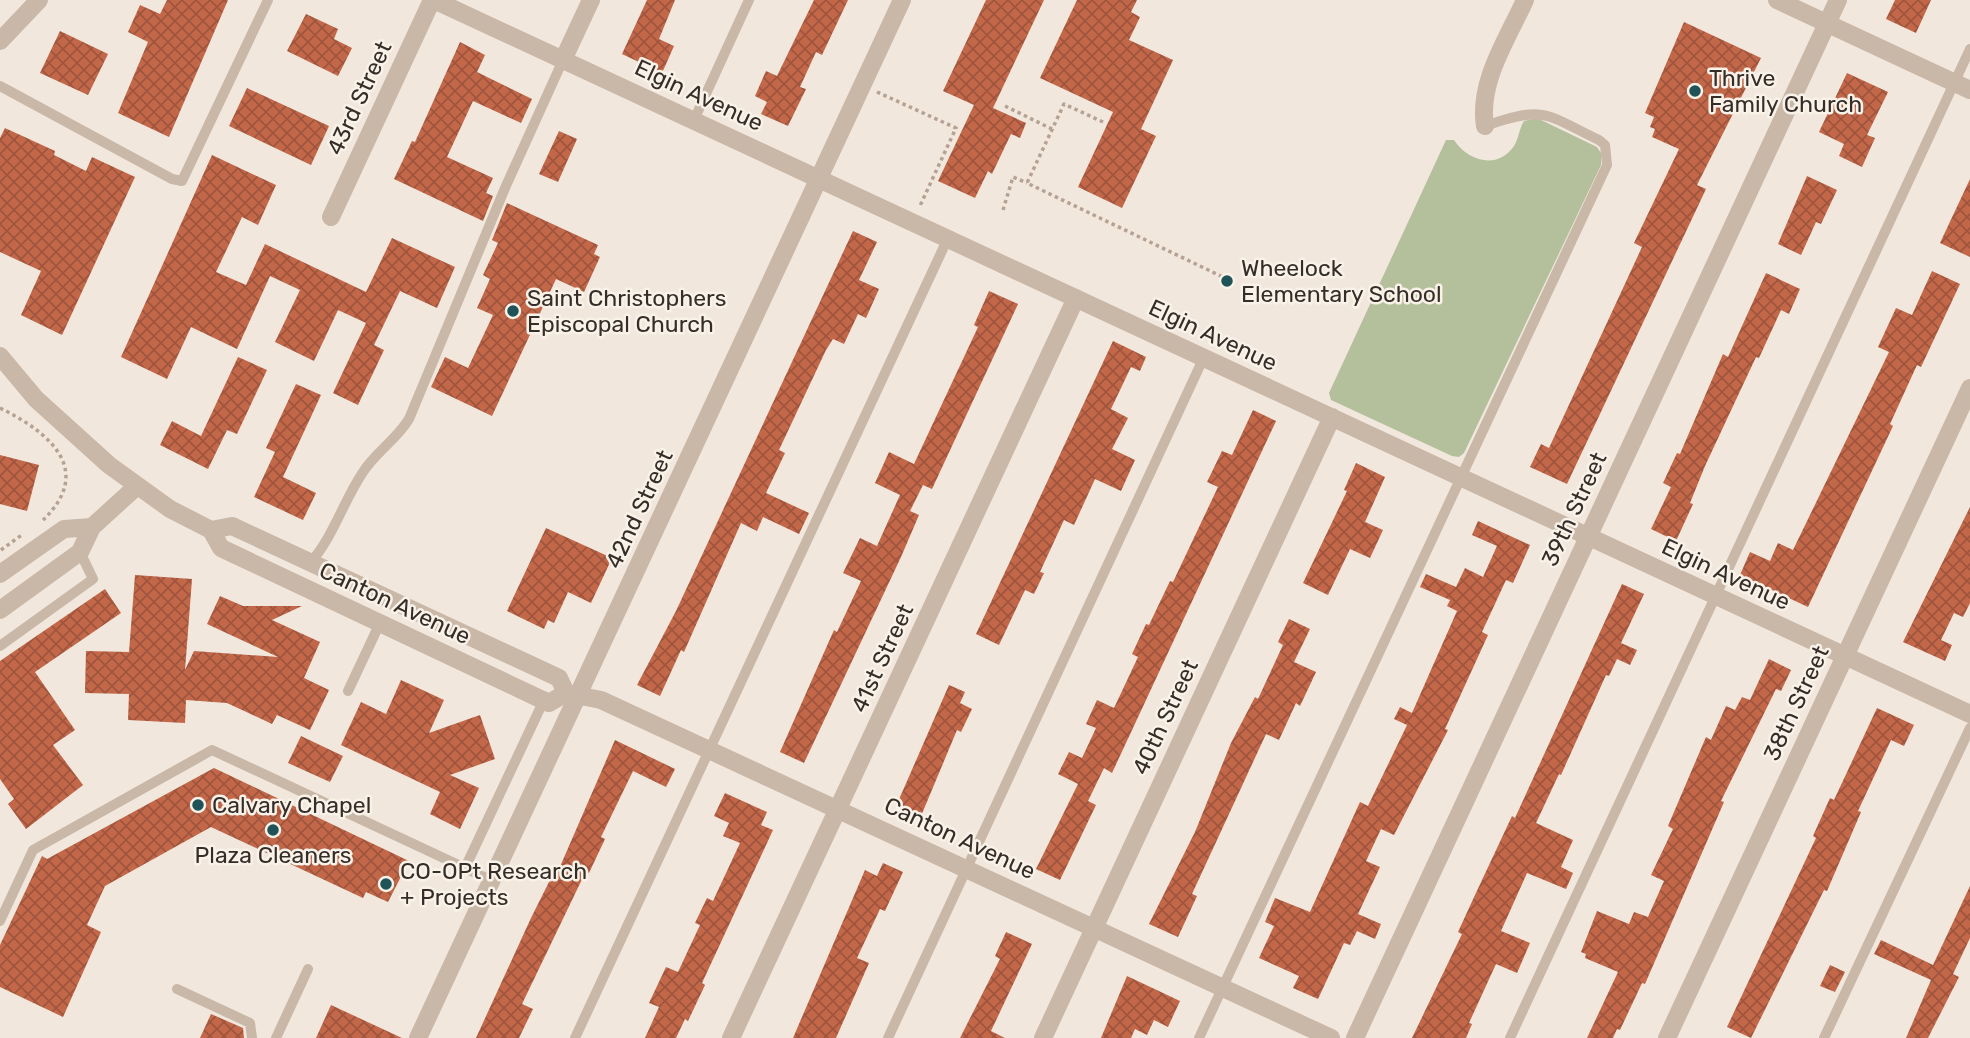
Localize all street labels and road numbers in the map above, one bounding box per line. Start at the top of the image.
street label: 43rd Street [320,37,398,159]
street label: Elgin Avenue [630,53,768,137]
street label: Elgin Avenue [1144,293,1282,377]
street label: 42nd Street [599,445,679,573]
street label: 39th Street [1535,448,1613,570]
street label: Elgin Avenue [1657,532,1795,616]
street label: Canton Avenue [315,556,475,650]
street label: 41st Street [845,599,919,717]
street label: 38th Street [1757,641,1835,765]
street label: 40th Street [1126,655,1204,779]
street label: Canton Avenue [880,791,1040,885]

